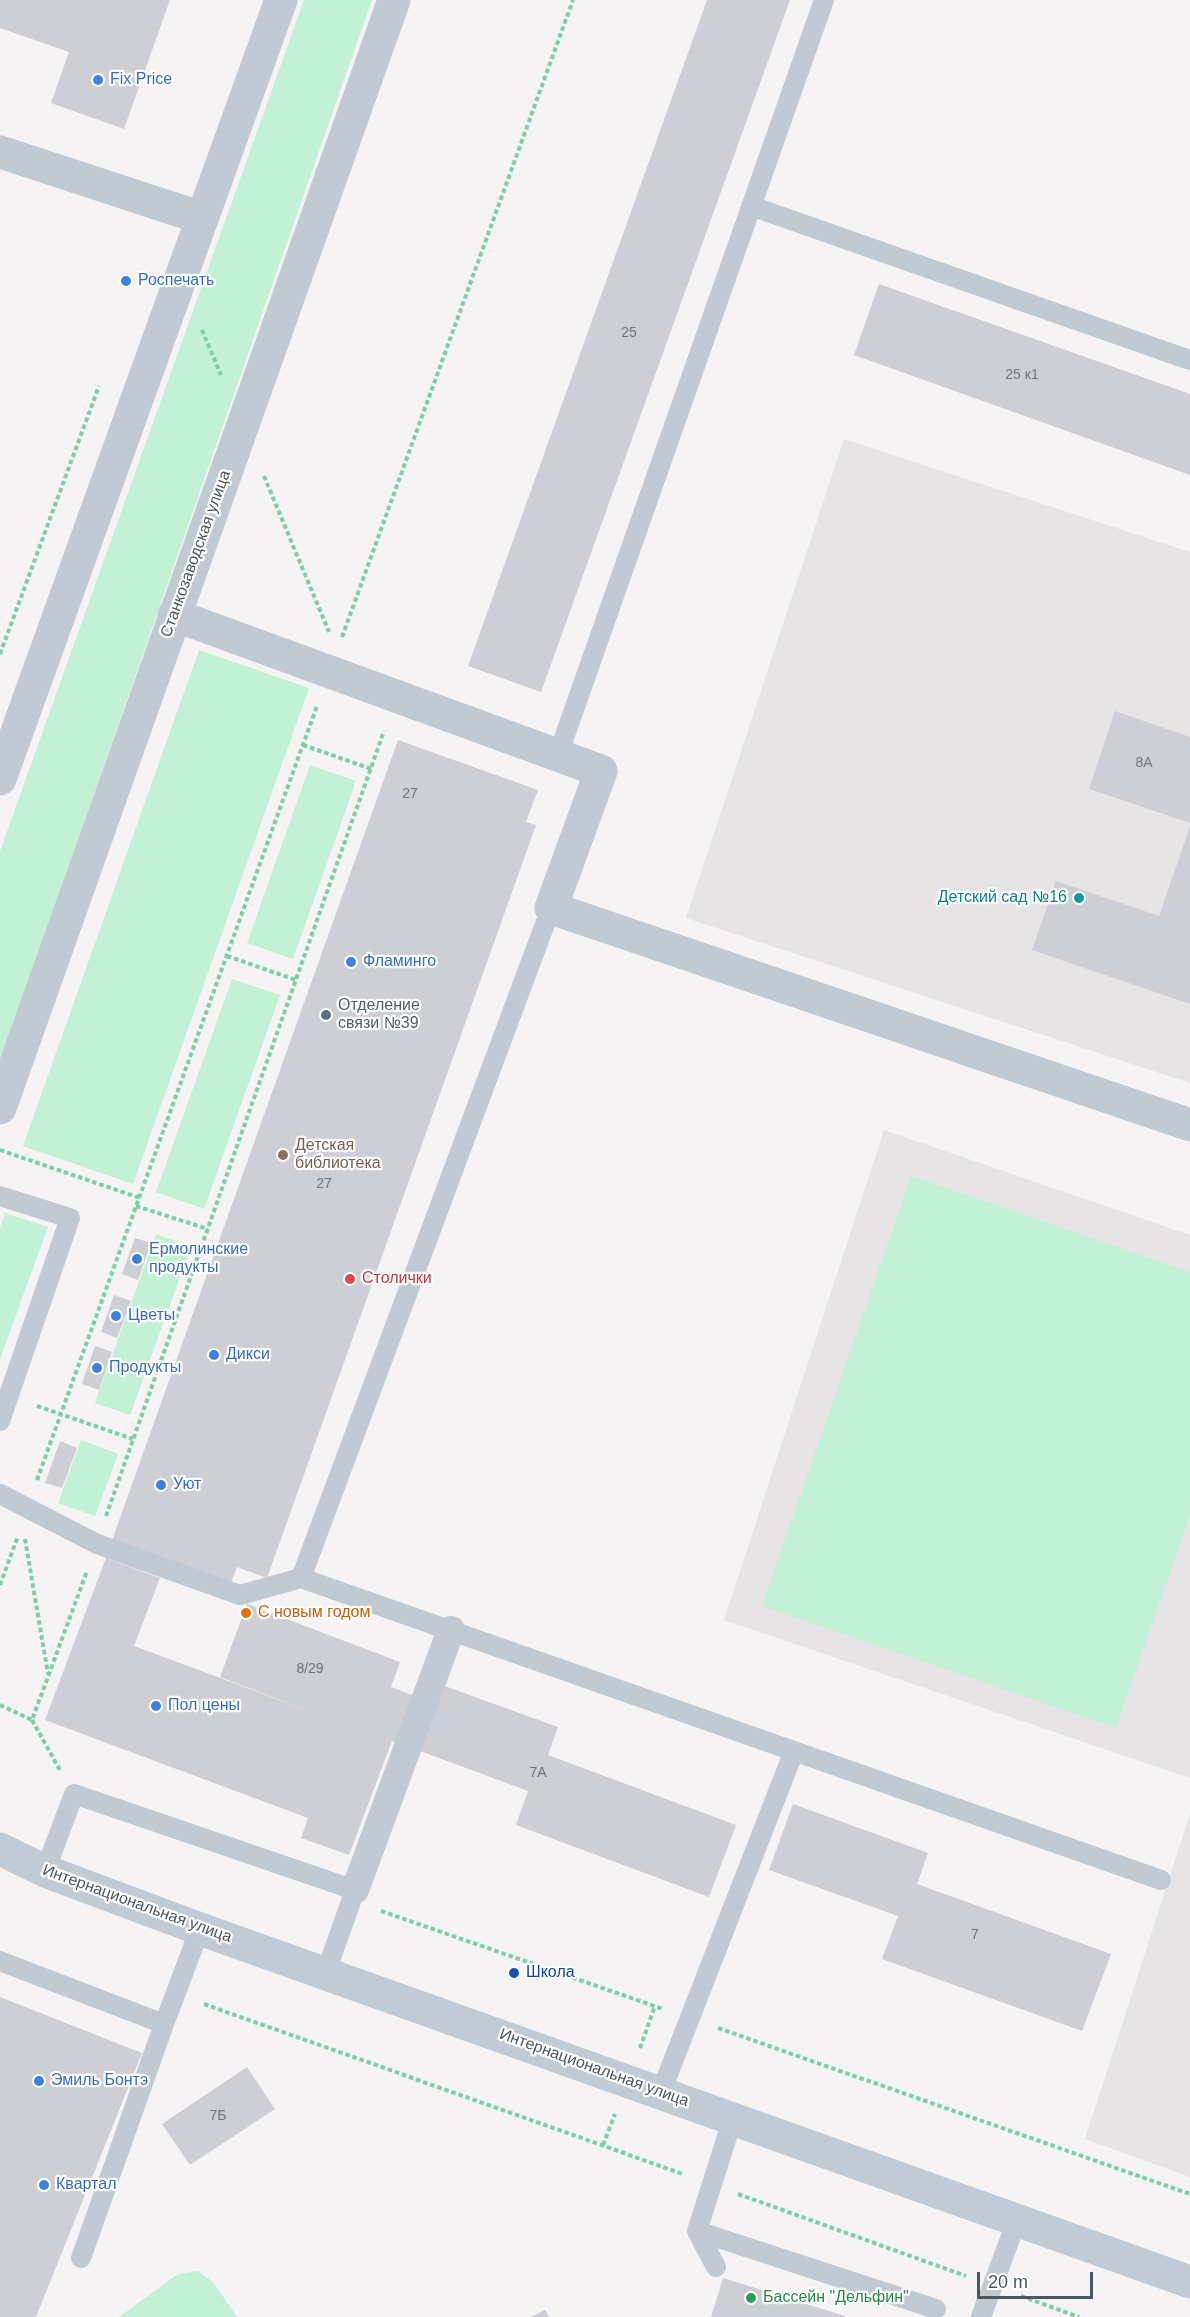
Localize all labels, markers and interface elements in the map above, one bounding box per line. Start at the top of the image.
place label: Fix Price [110,70,172,90]
marker: Fix Price [91,73,105,87]
place label: Роспечать [138,271,214,291]
marker: Роспечать [119,274,133,288]
house number: 25 [621,325,637,341]
house number: 25 к1 [1005,367,1039,383]
street label: Станкозаводская улица [157,468,235,640]
house number: 8А [1135,755,1153,771]
house number: 27 [402,786,418,802]
place label: Детский сад №16 [938,888,1067,908]
marker: Детский сад №16 [1072,891,1086,905]
place label: Фламинго [363,952,436,972]
marker: Фламинго [344,955,358,969]
place label: Отделение связи №39 [338,996,420,1034]
marker: Отделение связи №39 [319,1008,333,1022]
place label: Детская библиотека [295,1136,381,1174]
marker: Детская библиотека [276,1148,290,1162]
house number: 27 [316,1176,332,1192]
place label: Ермолинские продукты [149,1240,248,1278]
marker: Ермолинские продукты [130,1252,144,1266]
place label: Столички [362,1269,432,1289]
marker: Столички [343,1272,357,1286]
place label: Цветы [128,1306,175,1326]
marker: Цветы [109,1309,123,1323]
place label: Дикси [226,1345,270,1365]
marker: Дикси [207,1348,221,1362]
place label: Продукты [109,1358,181,1378]
marker: Продукты [90,1361,104,1375]
place label: Уют [173,1475,201,1495]
marker: Уют [154,1478,168,1492]
place label: С новым годом [258,1603,370,1623]
marker: С новым годом [239,1606,253,1620]
house number: 8/29 [296,1661,324,1677]
place label: Пол цены [168,1696,240,1716]
marker: Пол цены [149,1699,163,1713]
house number: 7А [529,1765,547,1781]
street label: Интернациональная улица [40,1861,234,1947]
house number: 7 [971,1927,979,1943]
place label: Школа [526,1963,575,1983]
marker: Школа [507,1966,521,1980]
street label: Интернациональная улица [497,2025,691,2111]
place label: Эмиль Бонтэ [51,2071,148,2091]
marker: Эмиль Бонтэ [32,2074,46,2088]
house number: 7Б [210,2108,226,2124]
place label: Квартал [56,2175,116,2195]
marker: Квартал [37,2178,51,2192]
scale bar [980,2260,1096,2298]
text: 20 m [988,2272,1028,2292]
place label: Бассейн "Дельфин" [763,2288,909,2308]
marker: Бассейн "Дельфин" [744,2291,758,2305]

